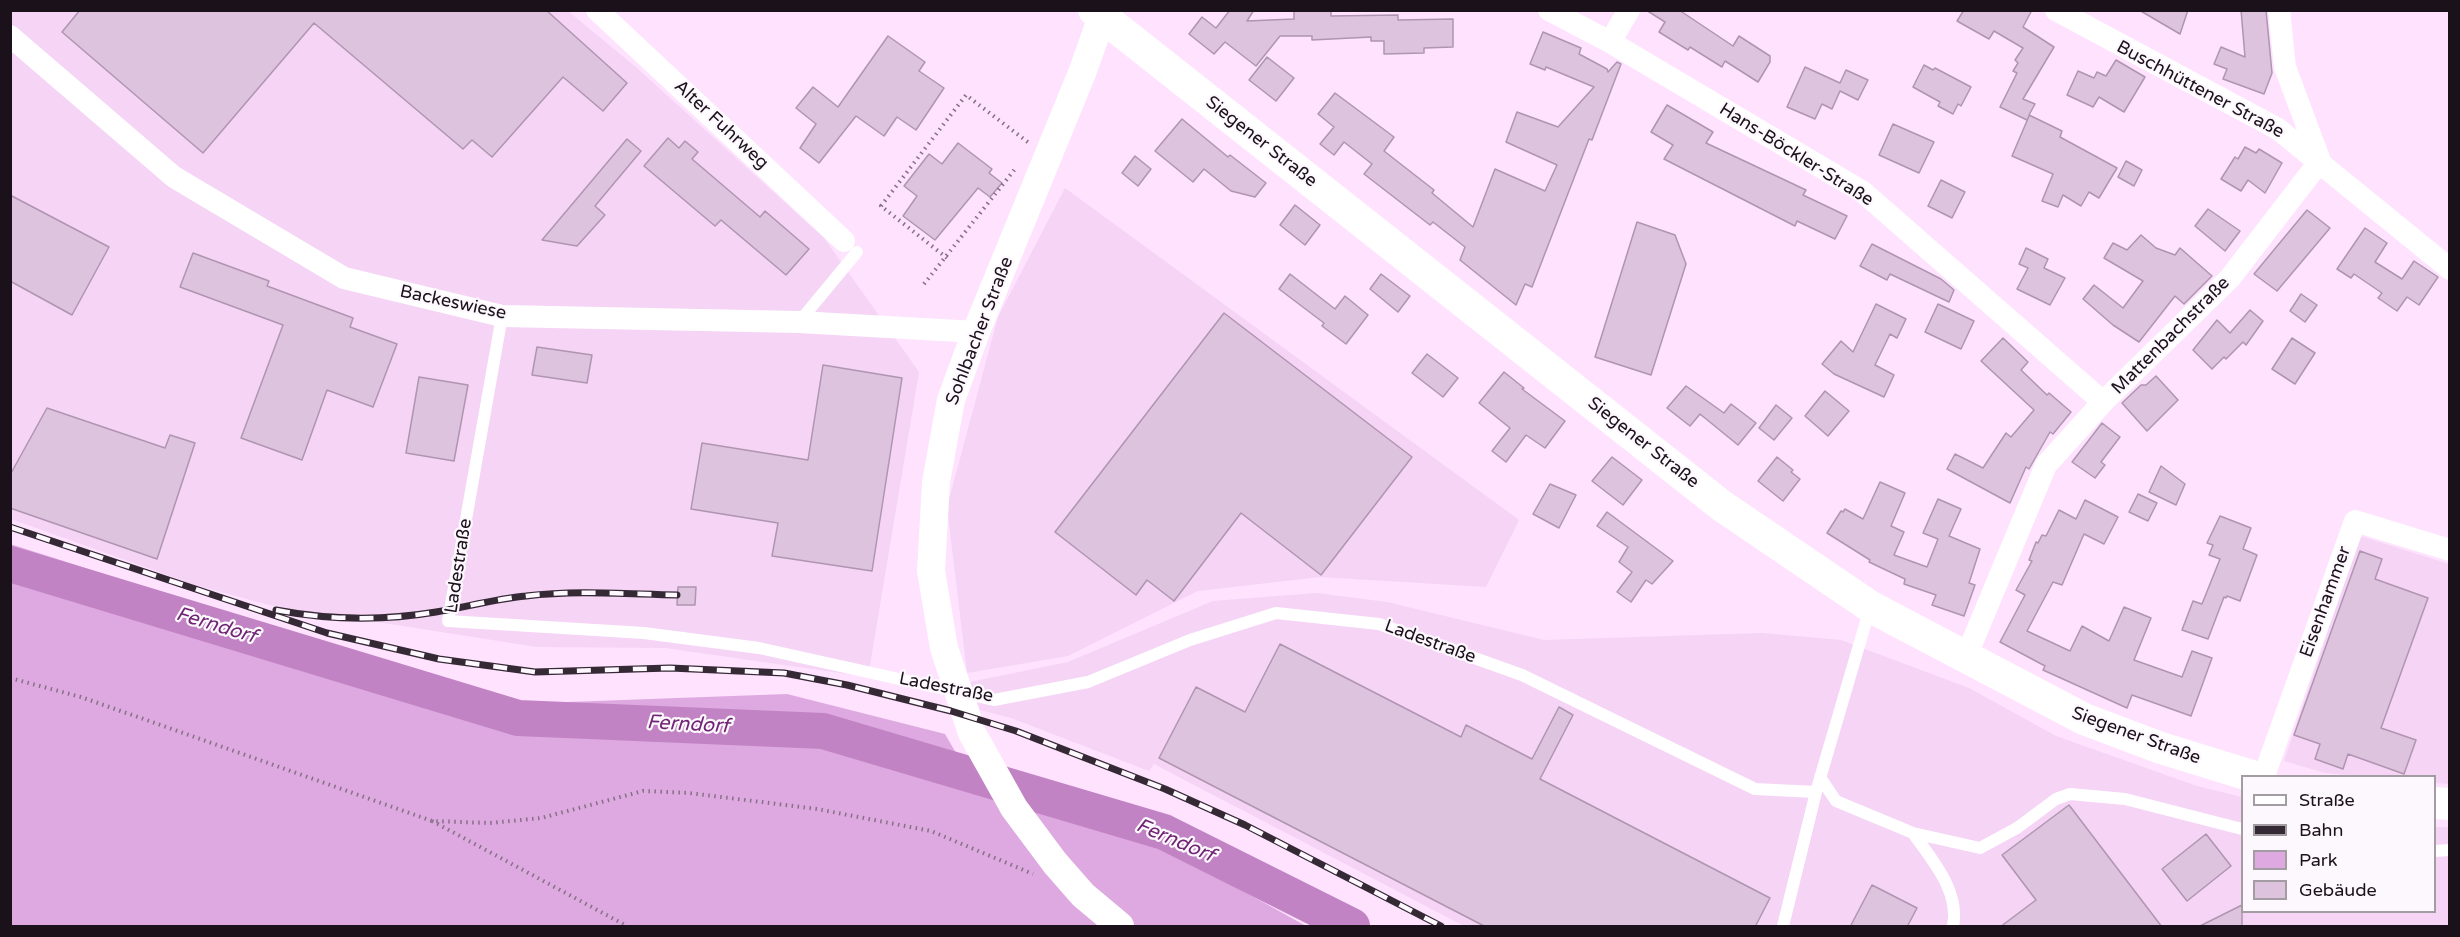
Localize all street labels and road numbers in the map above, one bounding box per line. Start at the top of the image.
street label: Buschhüttener Straße [2113,37,2287,143]
street label: Alter Fuhrweg [669,76,773,174]
street label: Siegener Straße [1201,92,1321,192]
street label: Hans-Böckler-Straße [1715,99,1877,211]
street label: Sohlbacher Straße [942,254,1018,408]
street label: Mattenbachstraße [2108,273,2234,399]
street label: Backeswiese [398,281,508,325]
street label: Siegener Straße [1583,393,1703,493]
street label: Ladestraße [441,517,477,615]
street label: Eisenhammer [2296,543,2356,661]
street label: Ladestraße [1381,616,1479,668]
street label: Ladestraße [897,668,995,708]
street label: Siegener Straße [2069,703,2203,769]

